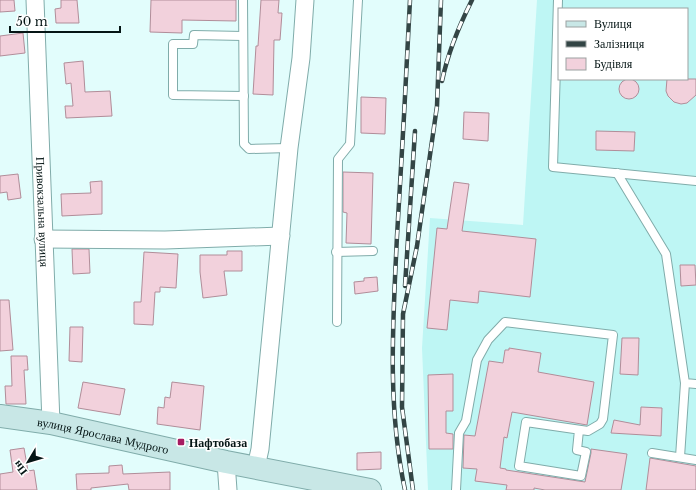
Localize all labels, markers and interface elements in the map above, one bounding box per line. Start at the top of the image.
scale bar [10,8,120,34]
legend [558,8,688,80]
text: 50 m [16,14,48,29]
text: Вулиця [594,16,632,31]
text: Залізниця [594,36,645,51]
text: Будівля [594,56,633,71]
street label: Привокзальна вулиця [33,156,53,268]
street label: вулиця Ярослава Мудрого [37,414,170,457]
place label: Нафтобаза [189,435,247,450]
marker: Нафтобаза [176,437,186,447]
north arrow [8,442,48,482]
text: Пн [10,457,30,478]

